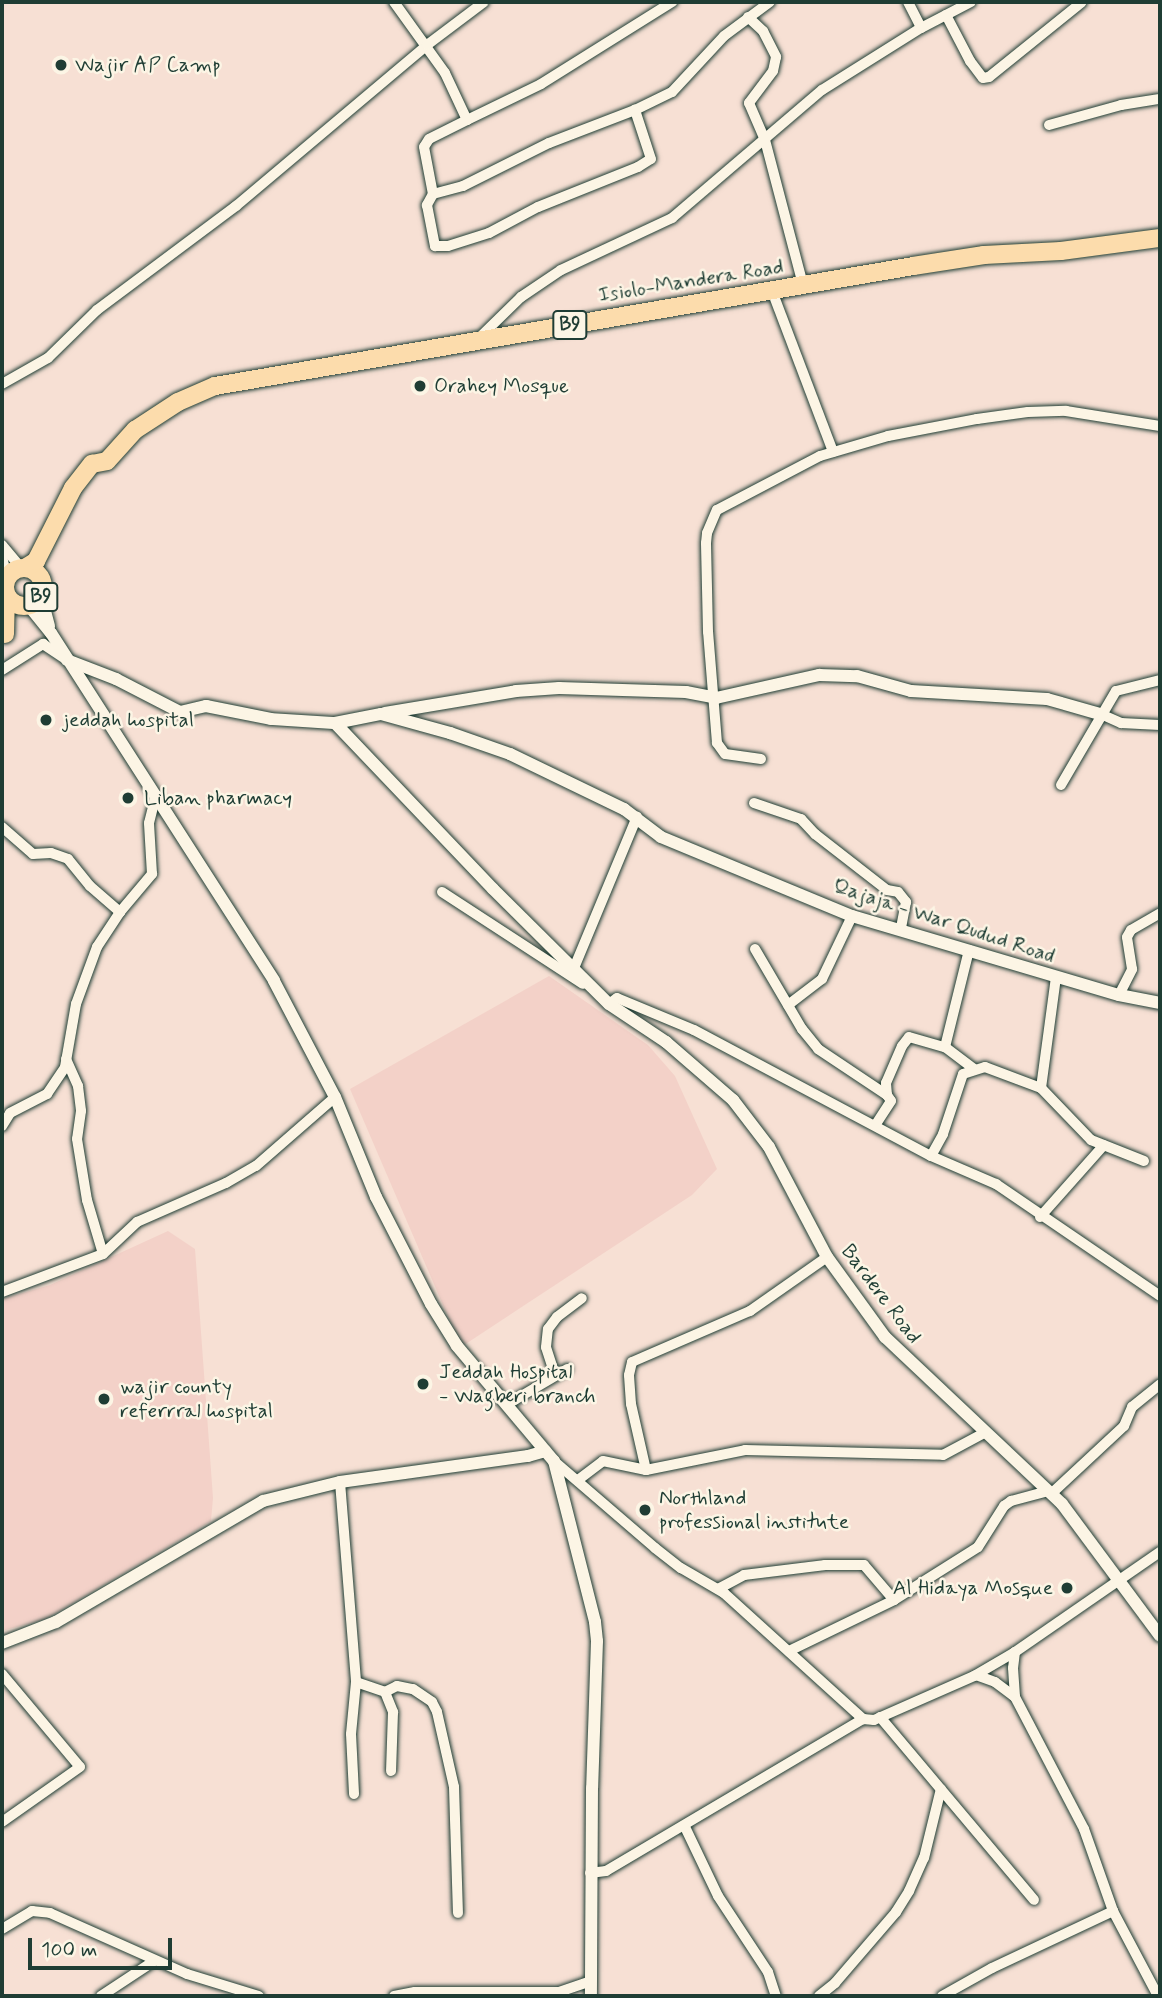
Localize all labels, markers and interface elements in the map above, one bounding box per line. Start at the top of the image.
place label: Wajir AP Camp [75,52,221,78]
marker: Wajir AP Camp [53,57,69,73]
street label: Isiolo-Mandera Road [597,254,785,308]
road number: B9 [551,310,589,340]
place label: Orahey Mosque [434,373,569,399]
marker: Orahey Mosque [412,378,428,394]
road number: B9 [22,582,60,612]
place label: jeddah hospital [62,707,194,733]
marker: jeddah hospital [36,710,56,730]
place label: Liban pharmacy [144,785,292,811]
marker: Liban pharmacy [118,788,138,808]
street label: Qajaja - War Qudud Road [831,874,1057,968]
street label: Bardere Road [835,1239,927,1349]
place label: Jeddah Hospital - Wagberi branch [439,1359,600,1409]
place label: wajir county referrral hospital [120,1374,273,1424]
marker: Jeddah Hospital - Wagberi branch [413,1374,433,1394]
marker: wajir county referrral hospital [94,1389,114,1409]
place label: Northland professional institute [659,1485,843,1535]
marker: Northland professional institute [637,1502,653,1518]
place label: Al Hidaya Mosque [895,1575,1053,1601]
marker: Al Hidaya Mosque [1059,1580,1075,1596]
scale bar [32,1924,175,1968]
text: 100 m [41,1936,97,1964]

